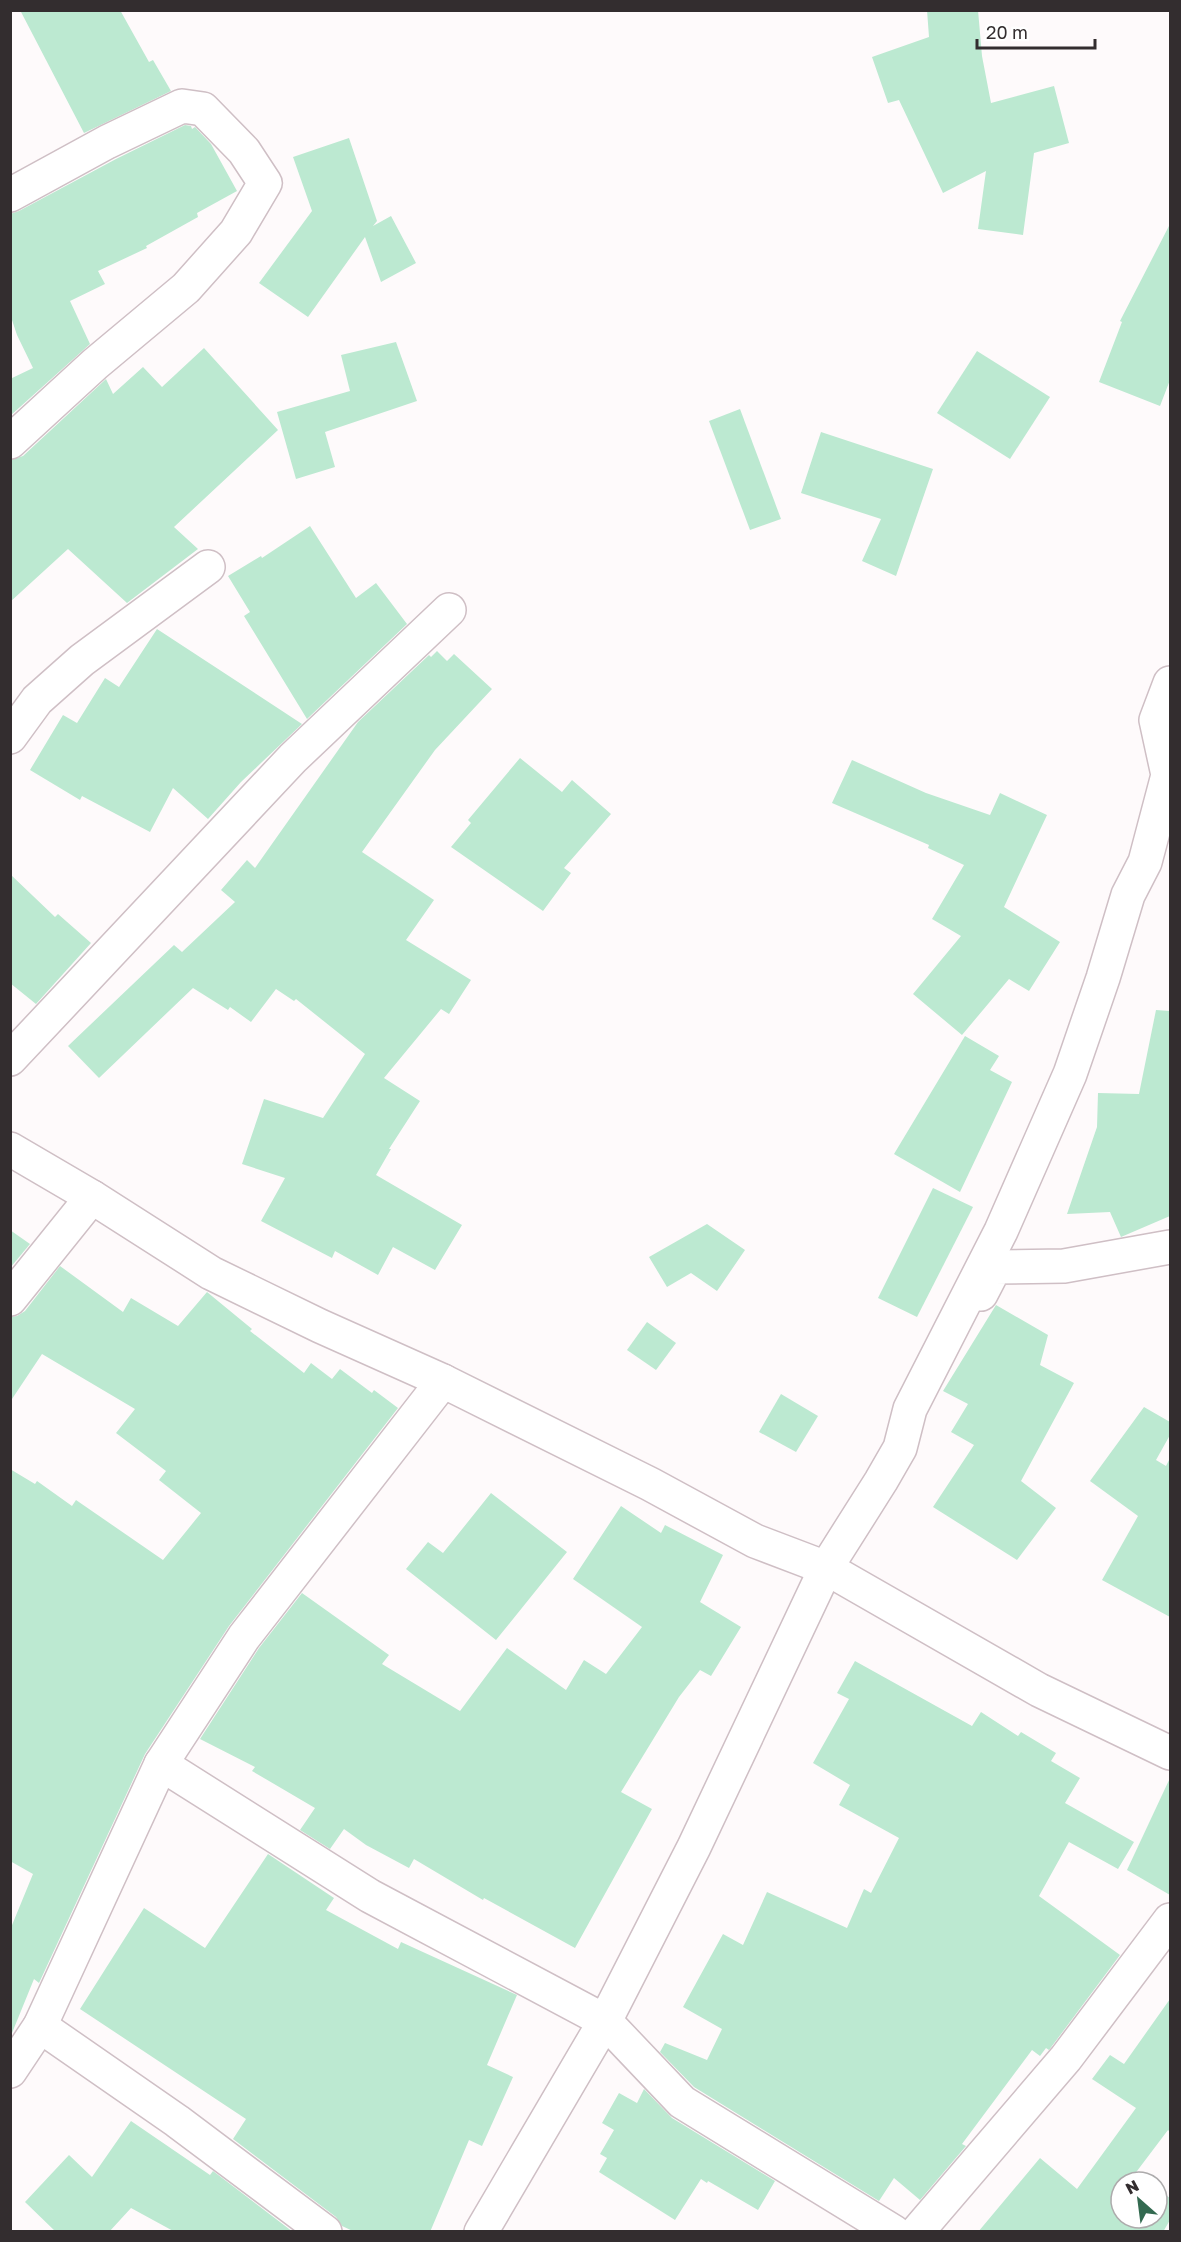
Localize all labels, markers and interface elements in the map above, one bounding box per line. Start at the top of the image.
scale bar [977,12,1096,50]
text: 20 m [986,21,1028,43]
north arrow [1109,2170,1169,2230]
text: N [1122,2175,1142,2198]

